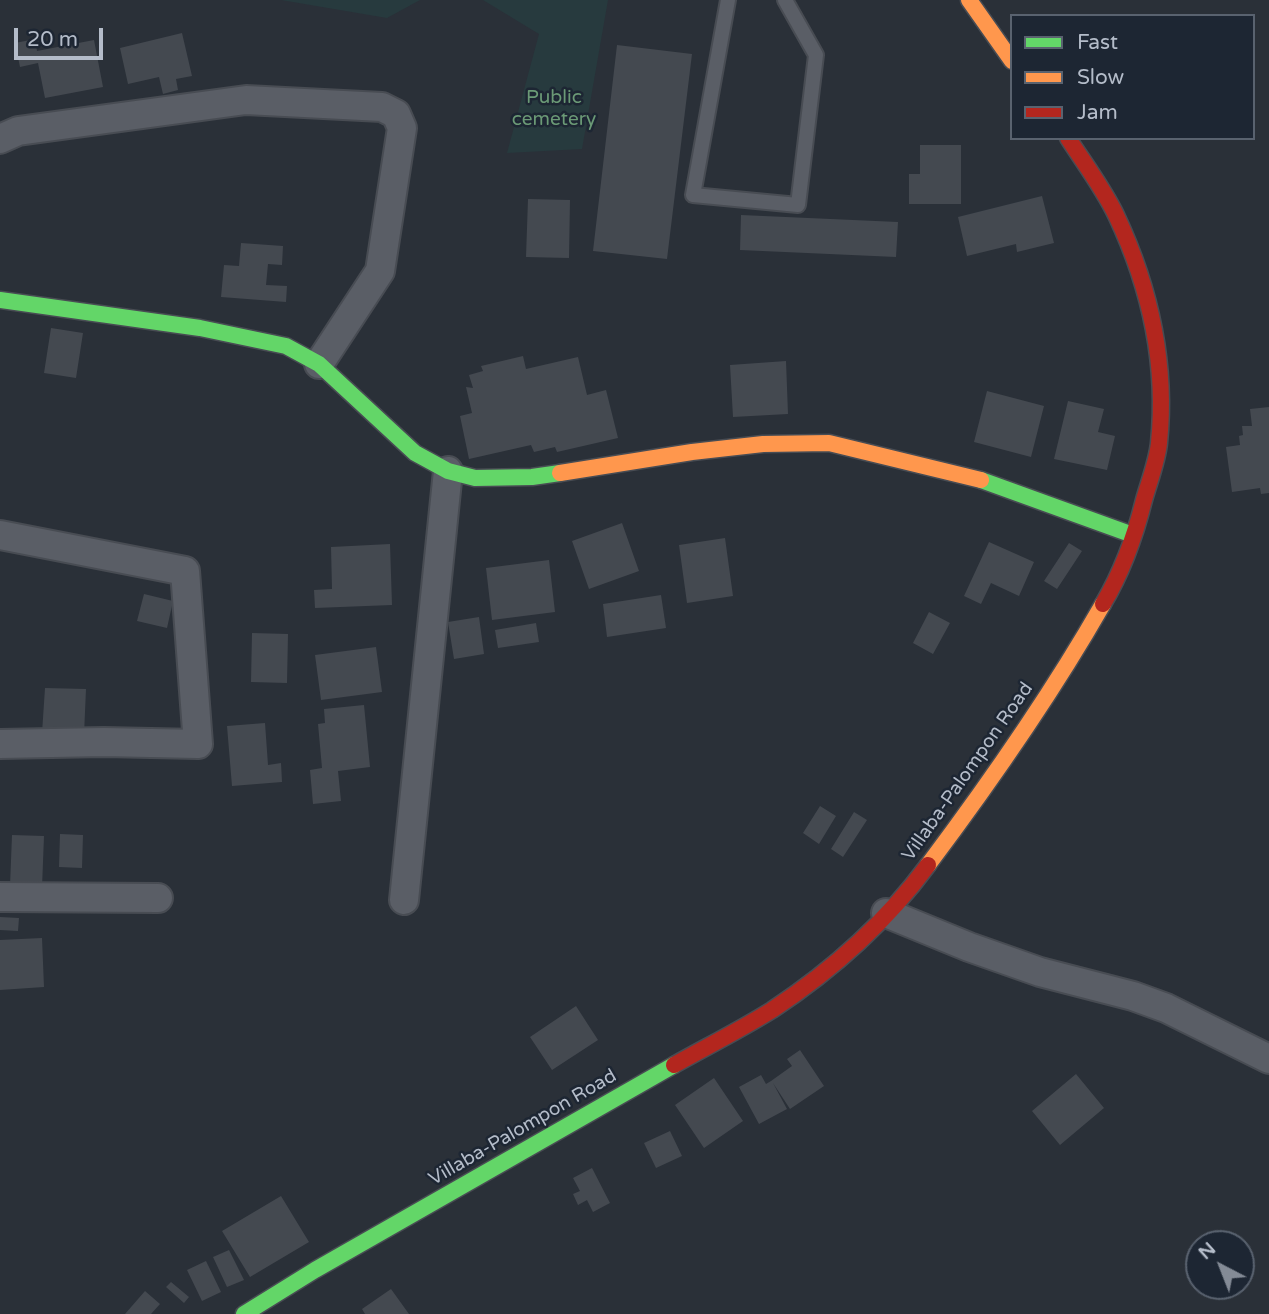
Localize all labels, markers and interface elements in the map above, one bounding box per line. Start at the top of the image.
scale bar [18,14,107,58]
legend [1010,14,1255,140]
text: 20 m [27,27,78,52]
text: Fast [1077,30,1118,55]
text: Slow [1077,65,1124,90]
park label: Public cemetery [512,87,596,131]
text: Jam [1077,100,1118,125]
street label: Villaba-Palompon Road [898,678,1038,866]
street label: Villaba-Palompon Road [425,1065,621,1191]
north arrow [1185,1230,1255,1300]
text: N [1194,1238,1220,1264]

